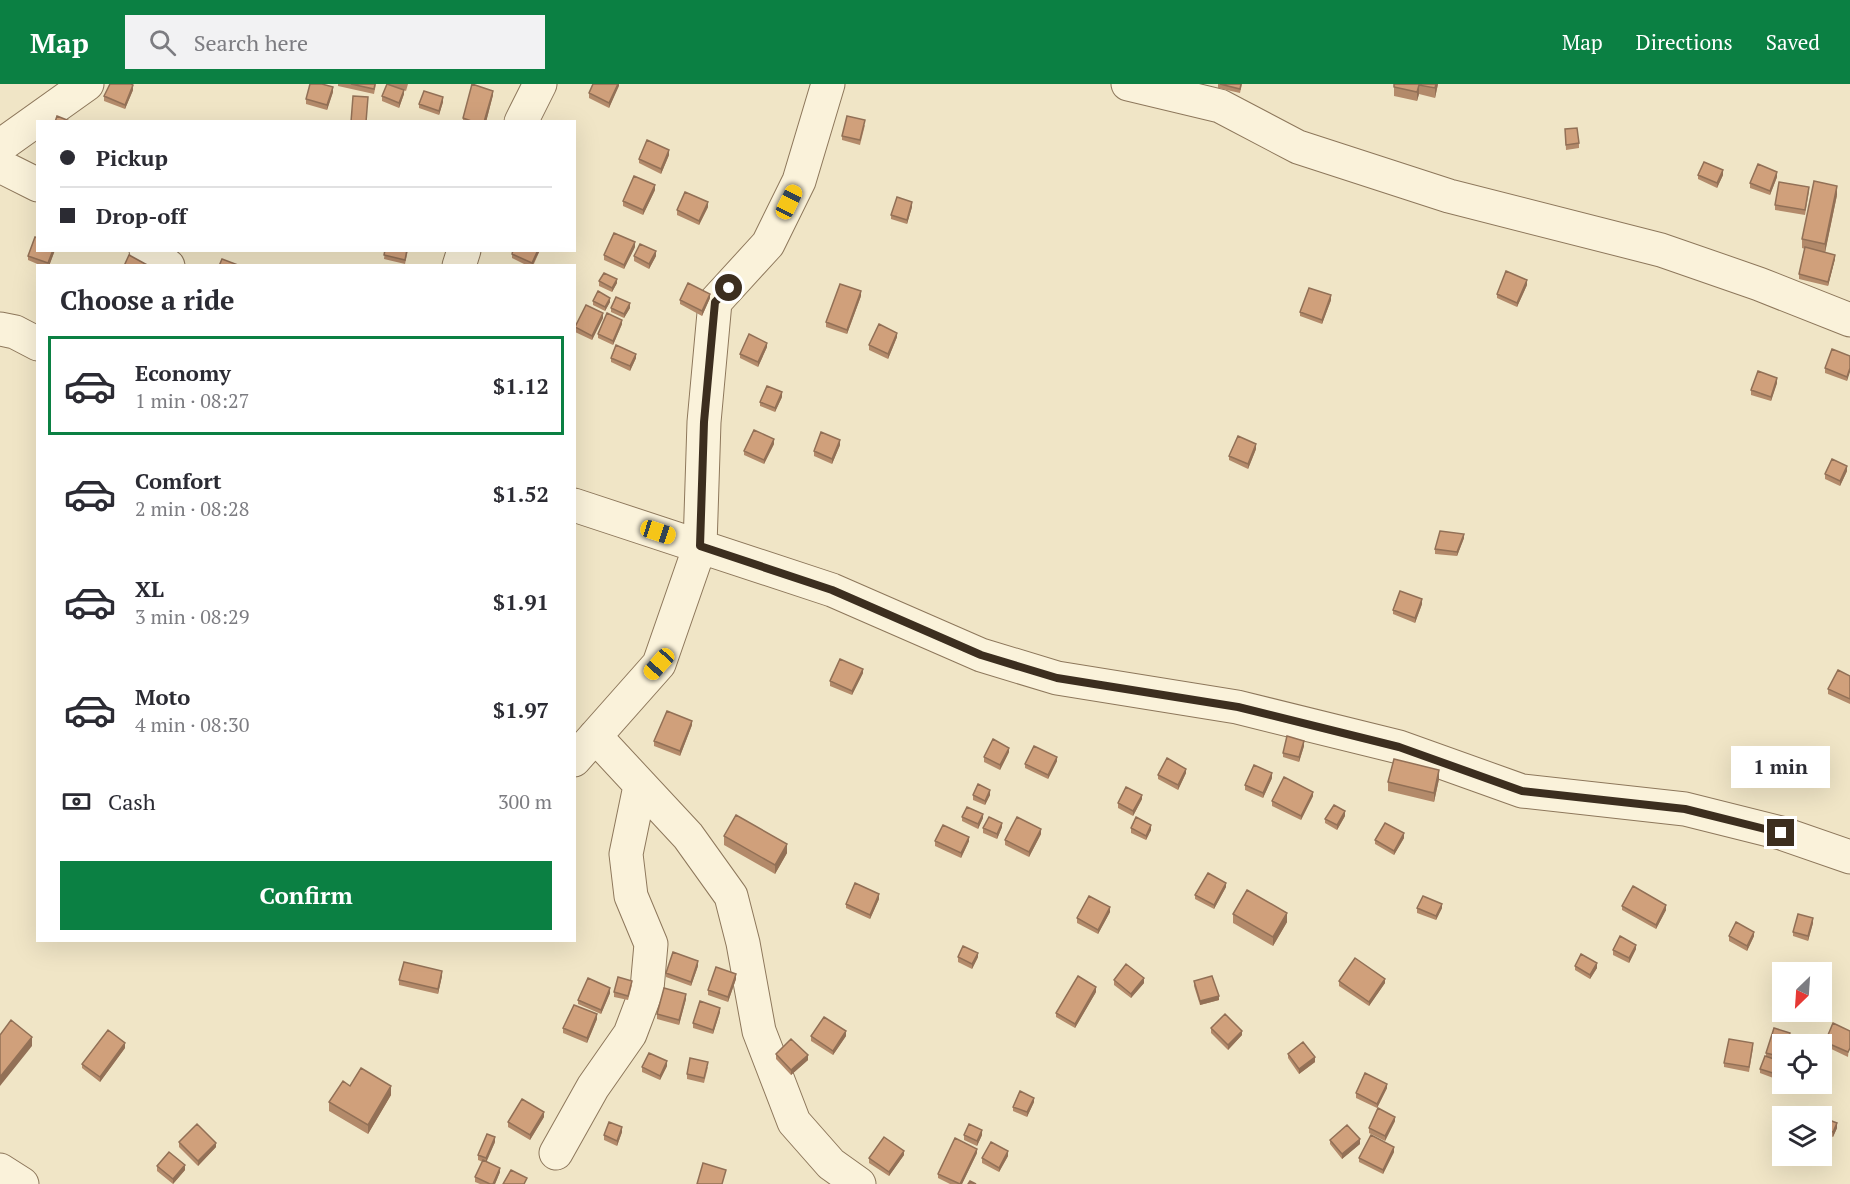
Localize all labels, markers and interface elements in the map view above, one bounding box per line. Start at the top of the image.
search box [125,15,545,69]
text: Map [30,24,89,61]
icon: search [146,26,179,59]
text: Search here [194,28,308,57]
text: Map [1562,28,1603,56]
text: Directions [1636,28,1733,56]
text: Saved [1766,28,1820,56]
text: Pickup [96,143,168,172]
car [773,182,805,222]
text: Drop-off [96,201,187,230]
route start [715,274,742,301]
text: Choose a ride [60,282,235,318]
text: Economy [135,358,231,387]
icon: car [63,359,117,413]
text: $1.12 [493,371,549,400]
text: 1 min · 08:27 [135,387,249,414]
text: Comfort [135,466,221,495]
icon: car [63,467,117,521]
text: $1.52 [493,479,549,508]
text: 2 min · 08:28 [135,495,249,522]
car [638,518,678,546]
text: XL [135,574,164,603]
icon: car [63,575,117,629]
text: $1.91 [493,587,549,616]
text: 3 min · 08:29 [135,603,249,630]
car [640,645,678,683]
text: Moto [135,682,190,711]
icon: car [63,683,117,737]
text: $1.97 [493,695,549,724]
text: 4 min · 08:30 [135,711,249,738]
callout: 1 min [1732,746,1830,788]
text: 1 min [1753,753,1808,780]
icon: cash [60,785,93,818]
text: Cash [108,787,156,816]
text: 300 m [498,788,552,815]
route end [1767,819,1794,846]
button: Confirm [60,861,552,930]
north arrow [1772,962,1832,1022]
map controls [1772,962,1832,1166]
button: locate [1772,1034,1832,1094]
button: layers [1772,1106,1832,1166]

